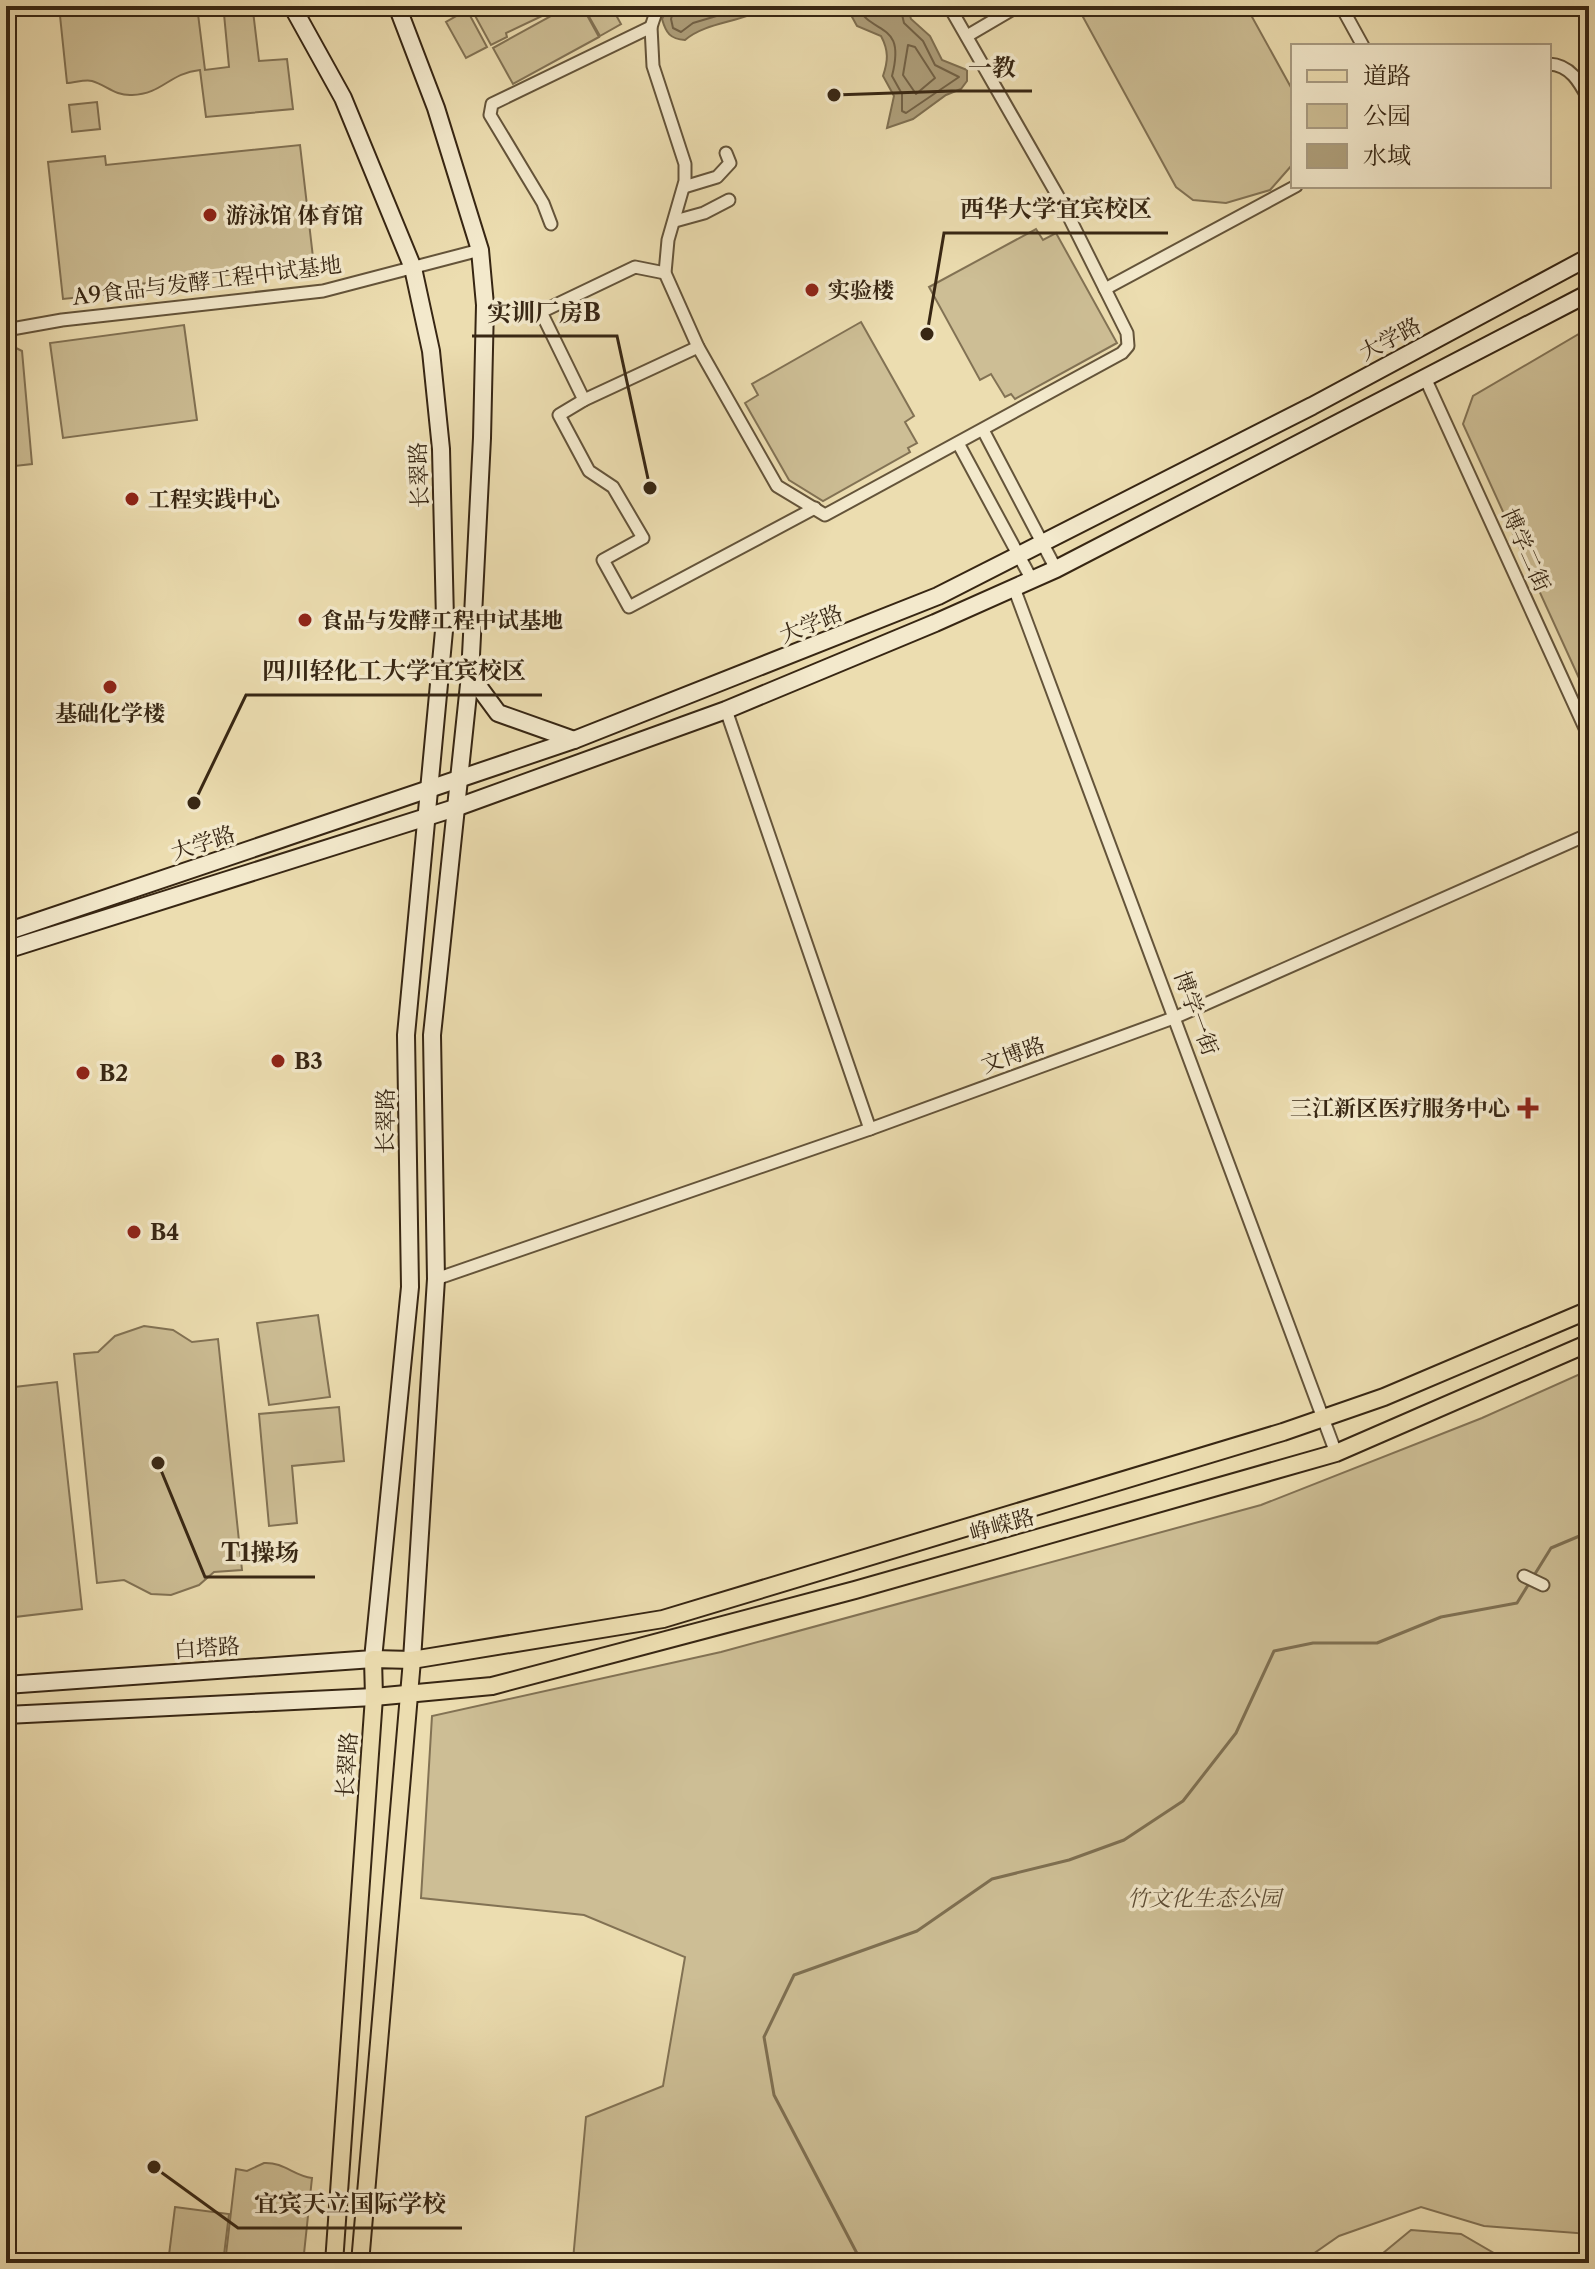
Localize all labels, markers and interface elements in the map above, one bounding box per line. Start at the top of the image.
callout: 一教 [952,43,1032,91]
legend [1291,44,1551,188]
text: 一教 [968,53,1016,82]
text: 道路 [1363,61,1411,90]
text: 公园 [1363,101,1411,130]
text: 水域 [1363,141,1411,170]
callout: 西华大学宜宾校区 [944,185,1168,233]
text: 西华大学宜宾校区 [960,194,1152,223]
place label: 游泳馆 体育馆 [226,202,364,229]
marker: 游泳馆 体育馆 [201,206,219,224]
street label: A9食品与发酵工程中试基地 [70,251,343,311]
place label: 实验楼 [828,277,894,304]
marker: 实验楼 [803,281,821,299]
callout: 实训厂房B [472,288,617,336]
text: 实训厂房B [487,298,601,327]
street label: 大学路 [1355,312,1425,366]
street label: 长翠路 [404,442,434,508]
place label: 工程实践中心 [148,486,280,513]
marker: 工程实践中心 [123,490,141,508]
street label: 博学二街 [1496,504,1556,596]
street label: 大学路 [775,599,847,649]
place label: 食品与发酵工程中试基地 [321,607,563,634]
marker: 食品与发酵工程中试基地 [296,611,314,629]
callout: 四川轻化工大学宜宾校区 [246,647,542,695]
text: 四川轻化工大学宜宾校区 [262,656,526,685]
marker: 基础化学楼 [101,678,119,696]
place label: 基础化学楼 [55,700,165,727]
street label: 大学路 [167,820,239,866]
street label: 博学一街 [1168,967,1224,1059]
street label: 文博路 [977,1031,1049,1079]
place label: B3 [294,1048,323,1075]
marker: B3 [269,1052,287,1070]
place label: B2 [99,1060,128,1087]
marker: B2 [74,1064,92,1082]
street label: 长翠路 [372,1088,399,1154]
place label: 三江新区医疗服务中心 [1290,1095,1510,1122]
marker: 三江新区医疗服务中心 [1517,1097,1539,1119]
place label: B4 [150,1219,179,1246]
marker: B4 [125,1223,143,1241]
street label: 峥嵘路 [967,1503,1037,1547]
callout: T1操场 [205,1529,315,1577]
text: T1操场 [221,1538,299,1567]
street label: 白塔路 [173,1632,241,1664]
street label: 长翠路 [331,1731,363,1799]
park label: 竹文化生态公园 [1127,1885,1284,1912]
callout: 宜宾天立国际学校 [238,2180,462,2228]
text: 宜宾天立国际学校 [254,2189,446,2218]

